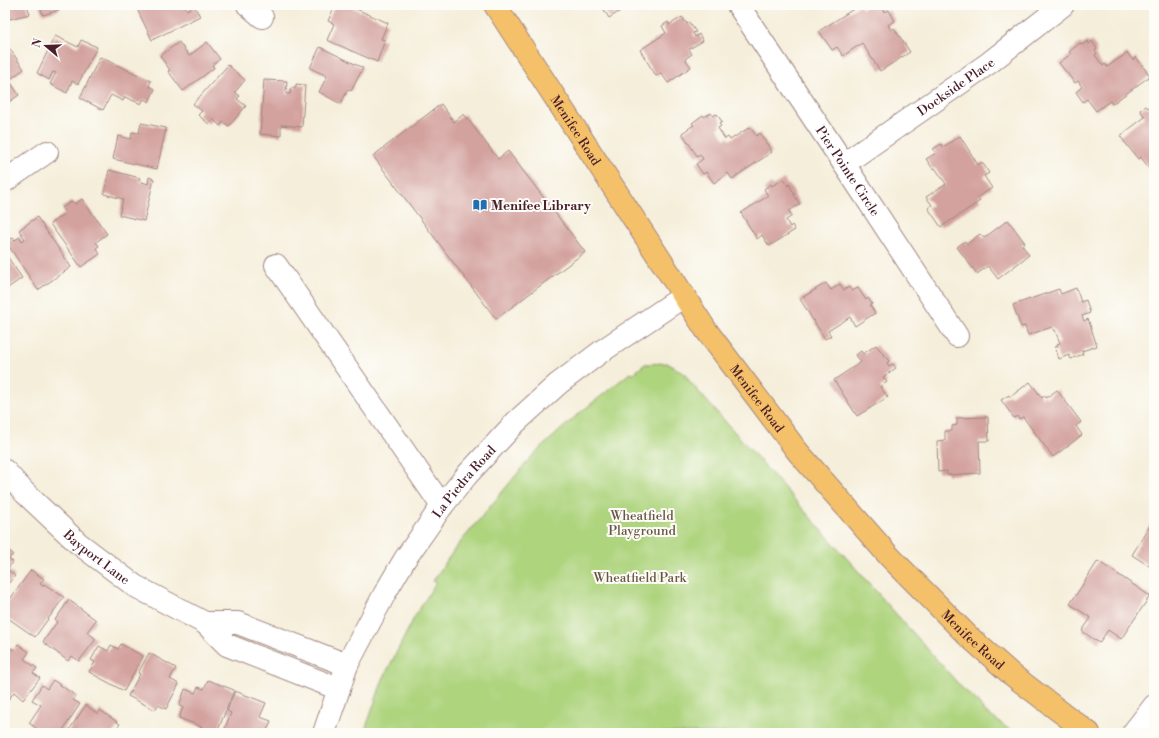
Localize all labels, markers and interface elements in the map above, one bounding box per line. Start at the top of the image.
north arrow [26,26,66,66]
text: N [29,36,46,49]
street label: Dockside Place [914,54,998,120]
street label: Menifee Road [547,92,604,169]
street label: Pier Pointe Circle [812,123,883,220]
library icon: Menifee Library [472,197,488,213]
place label: Menifee Library [491,198,591,214]
street label: Menifee Road [726,362,788,436]
street label: La Piedra Road [429,442,500,521]
park label: Wheatfield Playground [608,508,676,539]
street label: Bayport Lane [59,526,133,588]
park label: Wheatfield Park [593,570,688,586]
street label: Menifee Road [938,607,1008,674]

